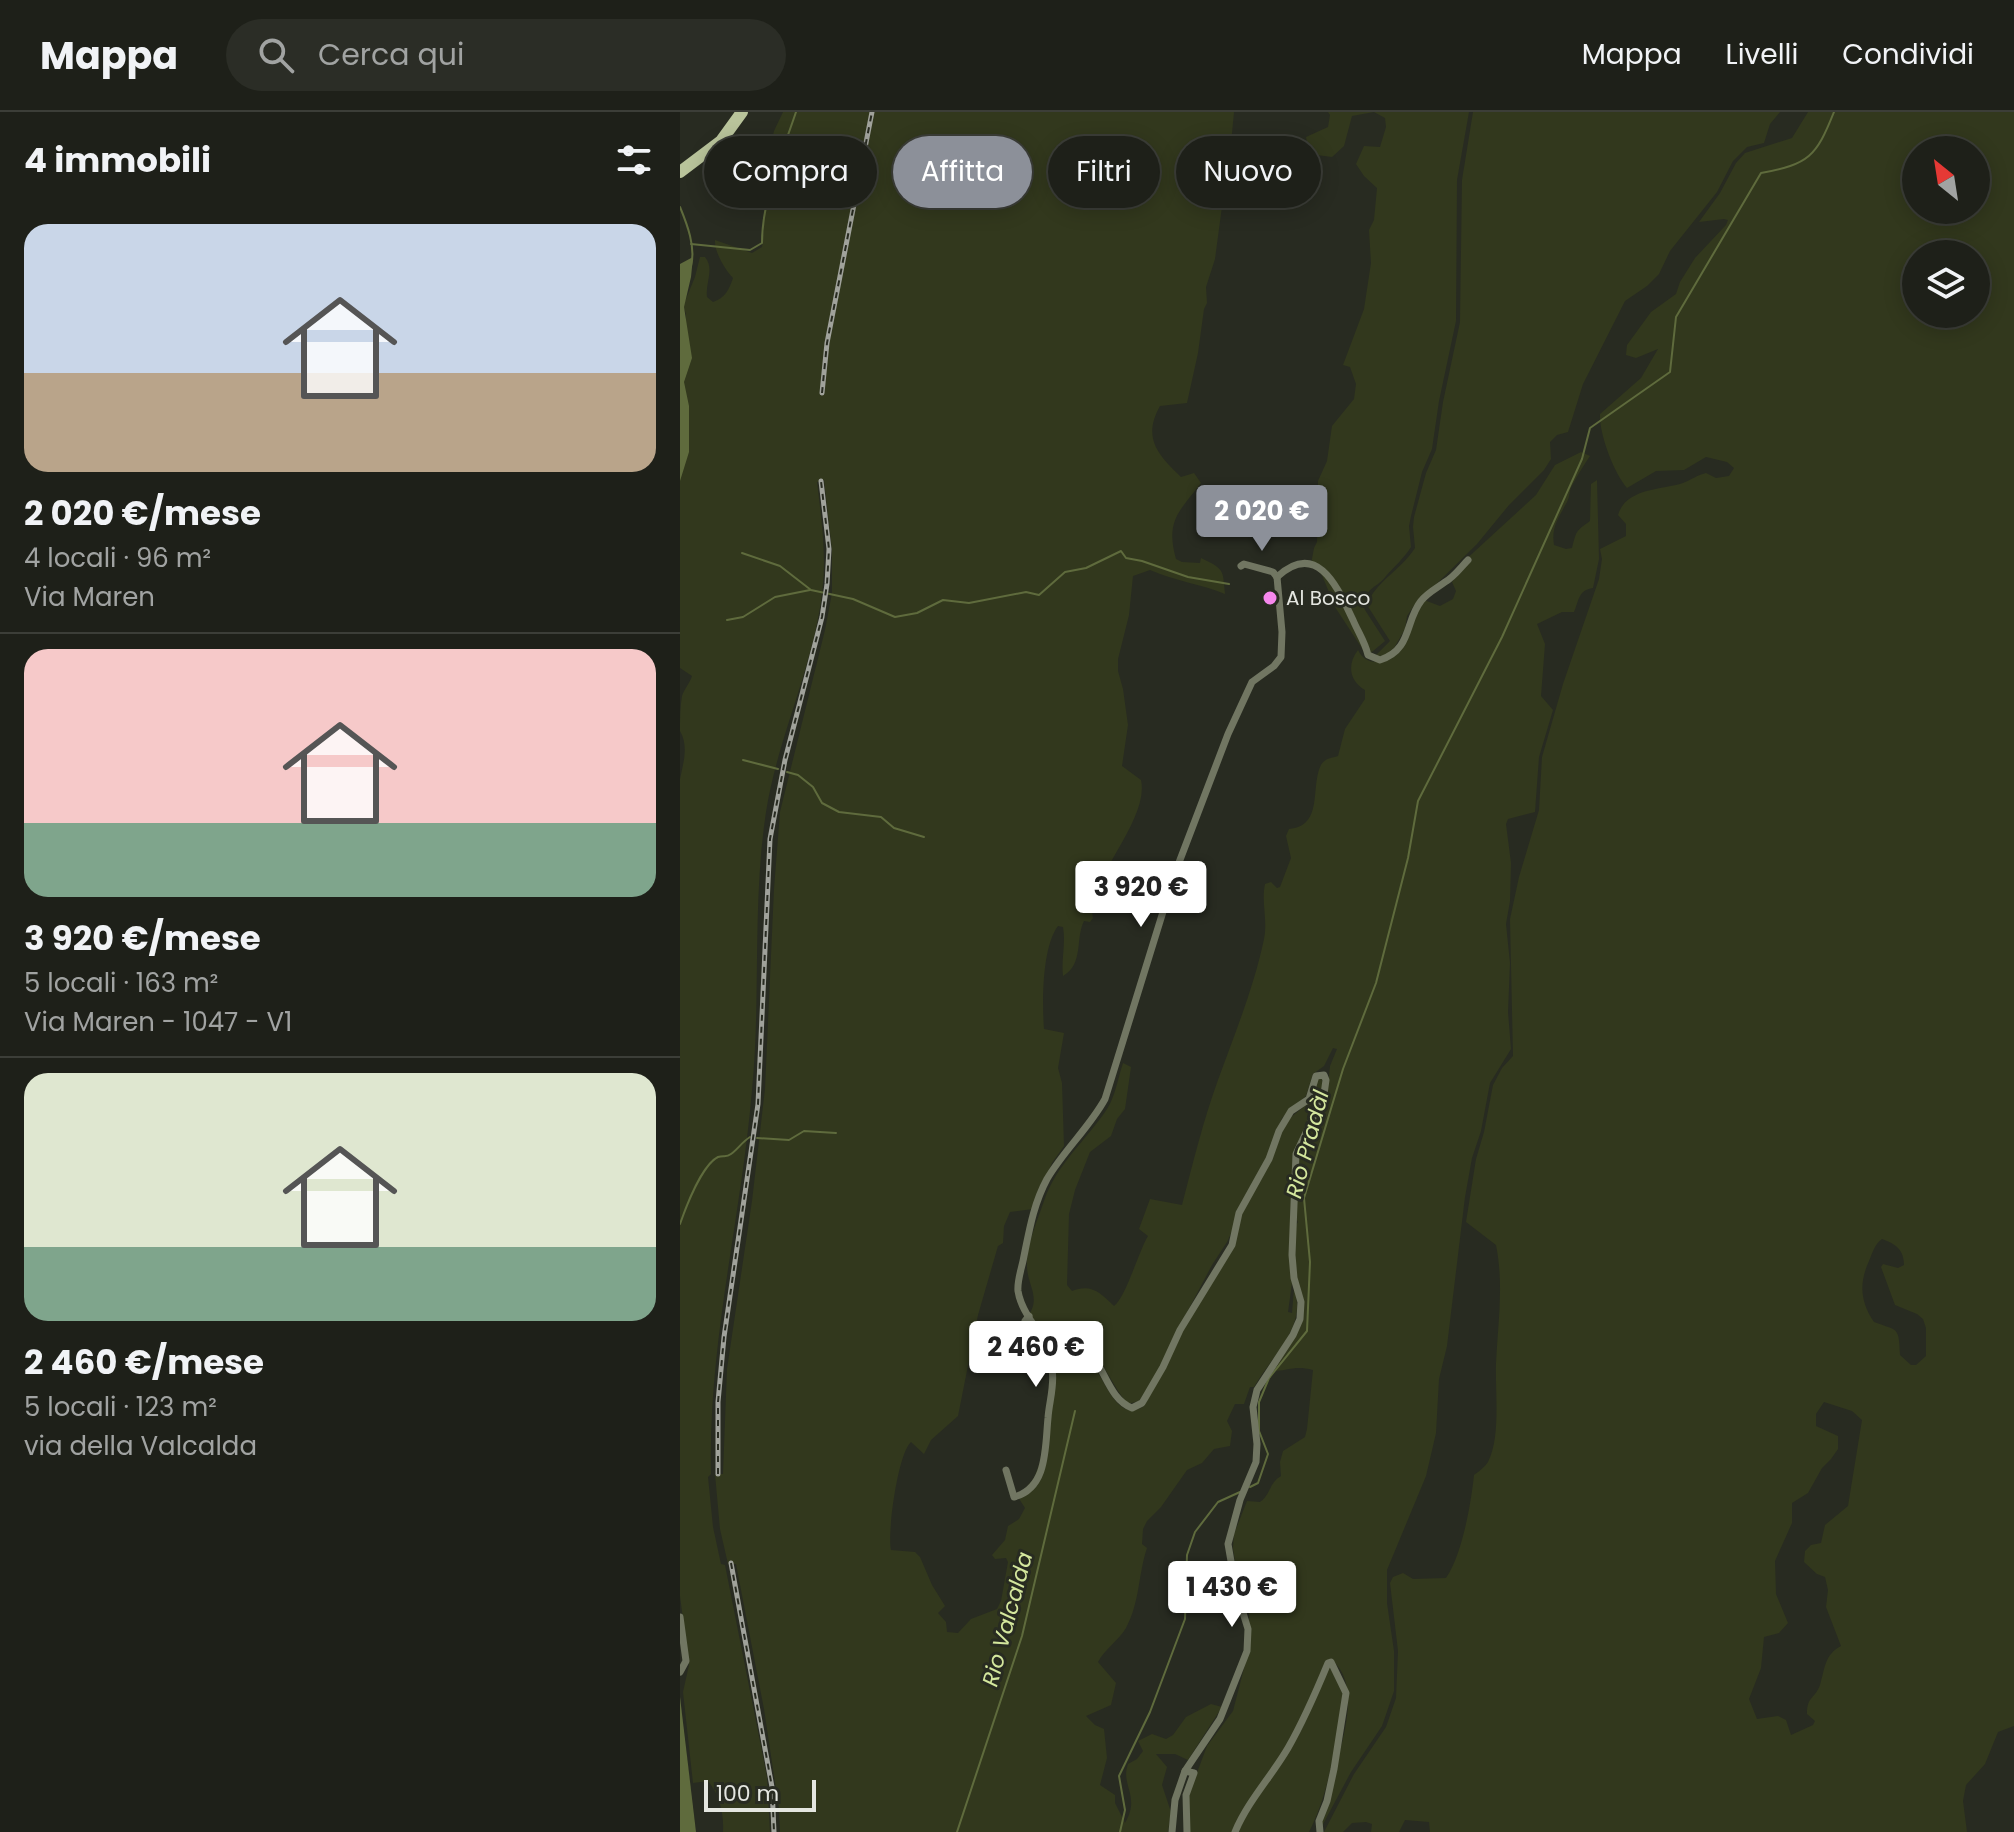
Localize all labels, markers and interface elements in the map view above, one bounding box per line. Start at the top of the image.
search box [226,19,786,91]
text: Mappa [40,29,178,82]
icon: search [254,33,298,77]
text: Cerca qui [318,33,464,76]
text: Mappa [1582,35,1682,74]
text: Livelli [1726,35,1798,74]
text: Condividi [1842,35,1974,74]
text: 4 immobili [24,136,211,184]
chip: Compra [704,136,877,208]
chip: Affitta [893,136,1032,208]
chip: Filtri [1048,136,1160,208]
chip: Nuovo [1176,136,1321,208]
north arrow [1902,136,1990,224]
map controls [1902,136,1990,328]
icon: filters [612,138,656,182]
button: layers [1902,240,1990,328]
icon: home [268,276,412,420]
pin: 2 020 € [1188,485,1336,553]
text: 2 020 €/mese [24,489,261,537]
text: 2 020 € [1214,493,1310,529]
text: 4 locali · 96 m² [24,540,211,576]
text: Via Maren [24,579,155,615]
place label: Al Bosco [1286,584,1370,612]
marker: Al Bosco [1261,589,1279,607]
icon: home [268,701,412,845]
pin: 3 920 € [1067,861,1215,929]
text: 3 920 € [1093,869,1189,905]
text: 3 920 €/mese [24,914,261,962]
text: 5 locali · 163 m² [24,965,218,1001]
text: Via Maren - 1047 - V1 [24,1004,292,1040]
water label: Rio Pradàl [1278,1086,1337,1201]
icon: home [268,1125,412,1269]
pin: 2 460 € [962,1321,1110,1389]
text: 2 460 € [987,1329,1085,1365]
text: 2 460 €/mese [24,1338,264,1386]
text: 5 locali · 123 m² [24,1389,217,1425]
text: via della Valcalda [24,1428,257,1464]
water label: Rio Valcalda [975,1548,1040,1690]
pin: 1 430 € [1158,1561,1306,1629]
text: 1 430 € [1186,1569,1278,1605]
scale bar [704,1776,816,1812]
text: 100 m [716,1778,779,1809]

